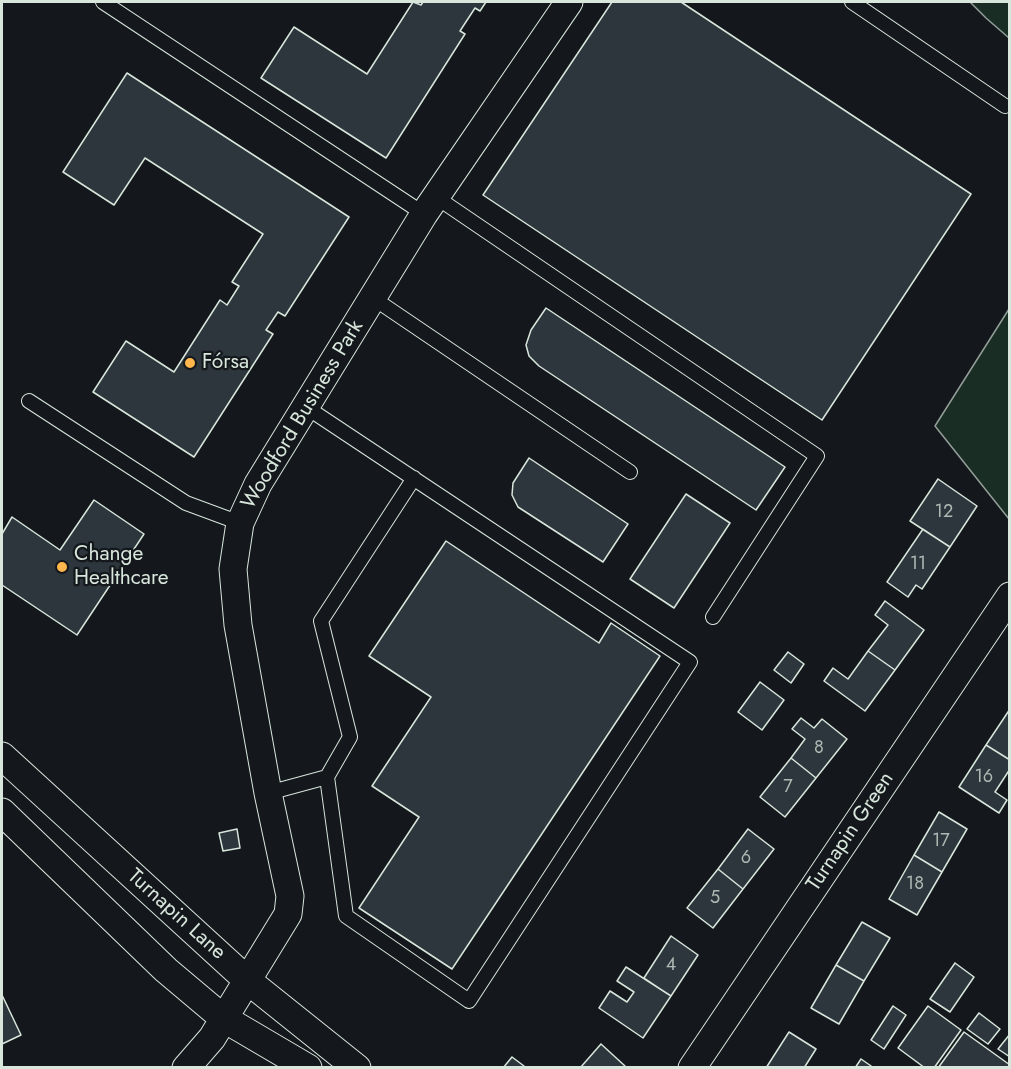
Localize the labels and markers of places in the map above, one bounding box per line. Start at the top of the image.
place label: Fórsa [202,350,249,376]
marker: Fórsa [183,356,197,370]
place label: Change Healthcare [74,542,169,592]
marker: Change Healthcare [55,560,69,574]

